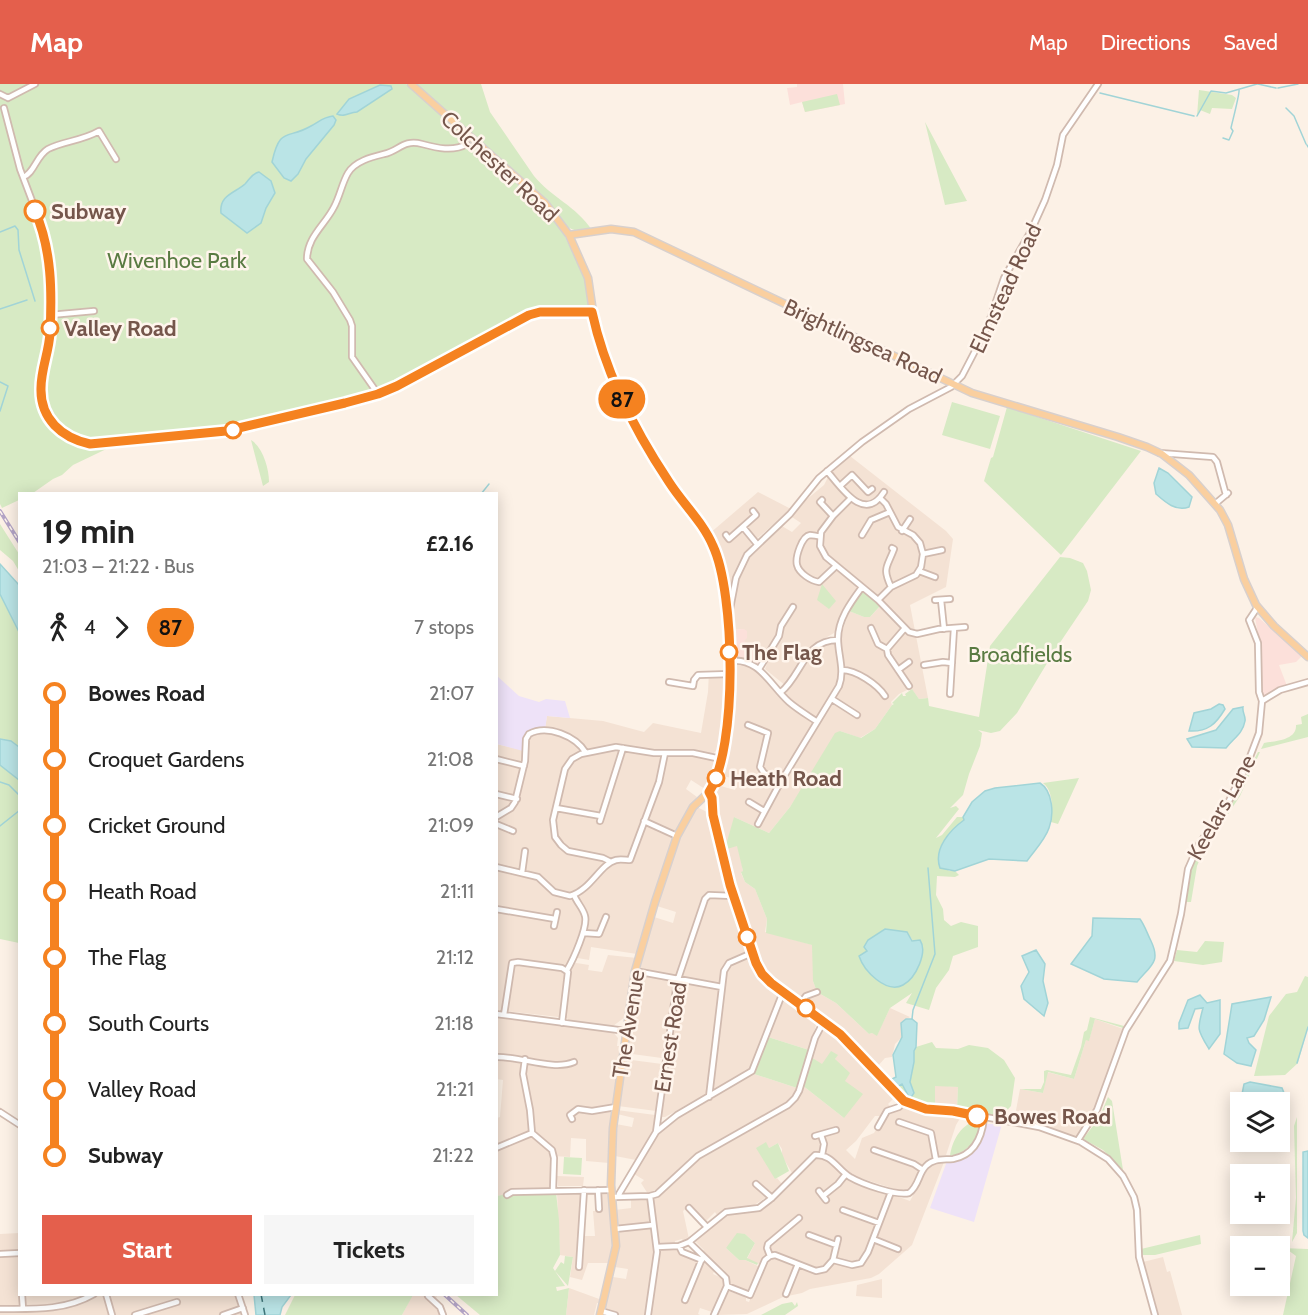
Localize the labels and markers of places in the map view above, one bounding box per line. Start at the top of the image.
place label: Subway [51,198,127,225]
marker: Subway [24,200,46,222]
place label: Valley Road [64,315,177,342]
marker: Valley Road [41,319,59,337]
unlabelled marker [224,421,242,439]
place label: The Flag [742,639,822,666]
marker: The Flag [720,643,738,661]
place label: Heath Road [730,765,842,792]
marker: Heath Road [707,769,725,787]
unlabelled marker [738,928,756,946]
unlabelled marker [797,999,815,1017]
place label: Bowes Road [994,1103,1111,1130]
marker: Bowes Road [966,1105,988,1127]

